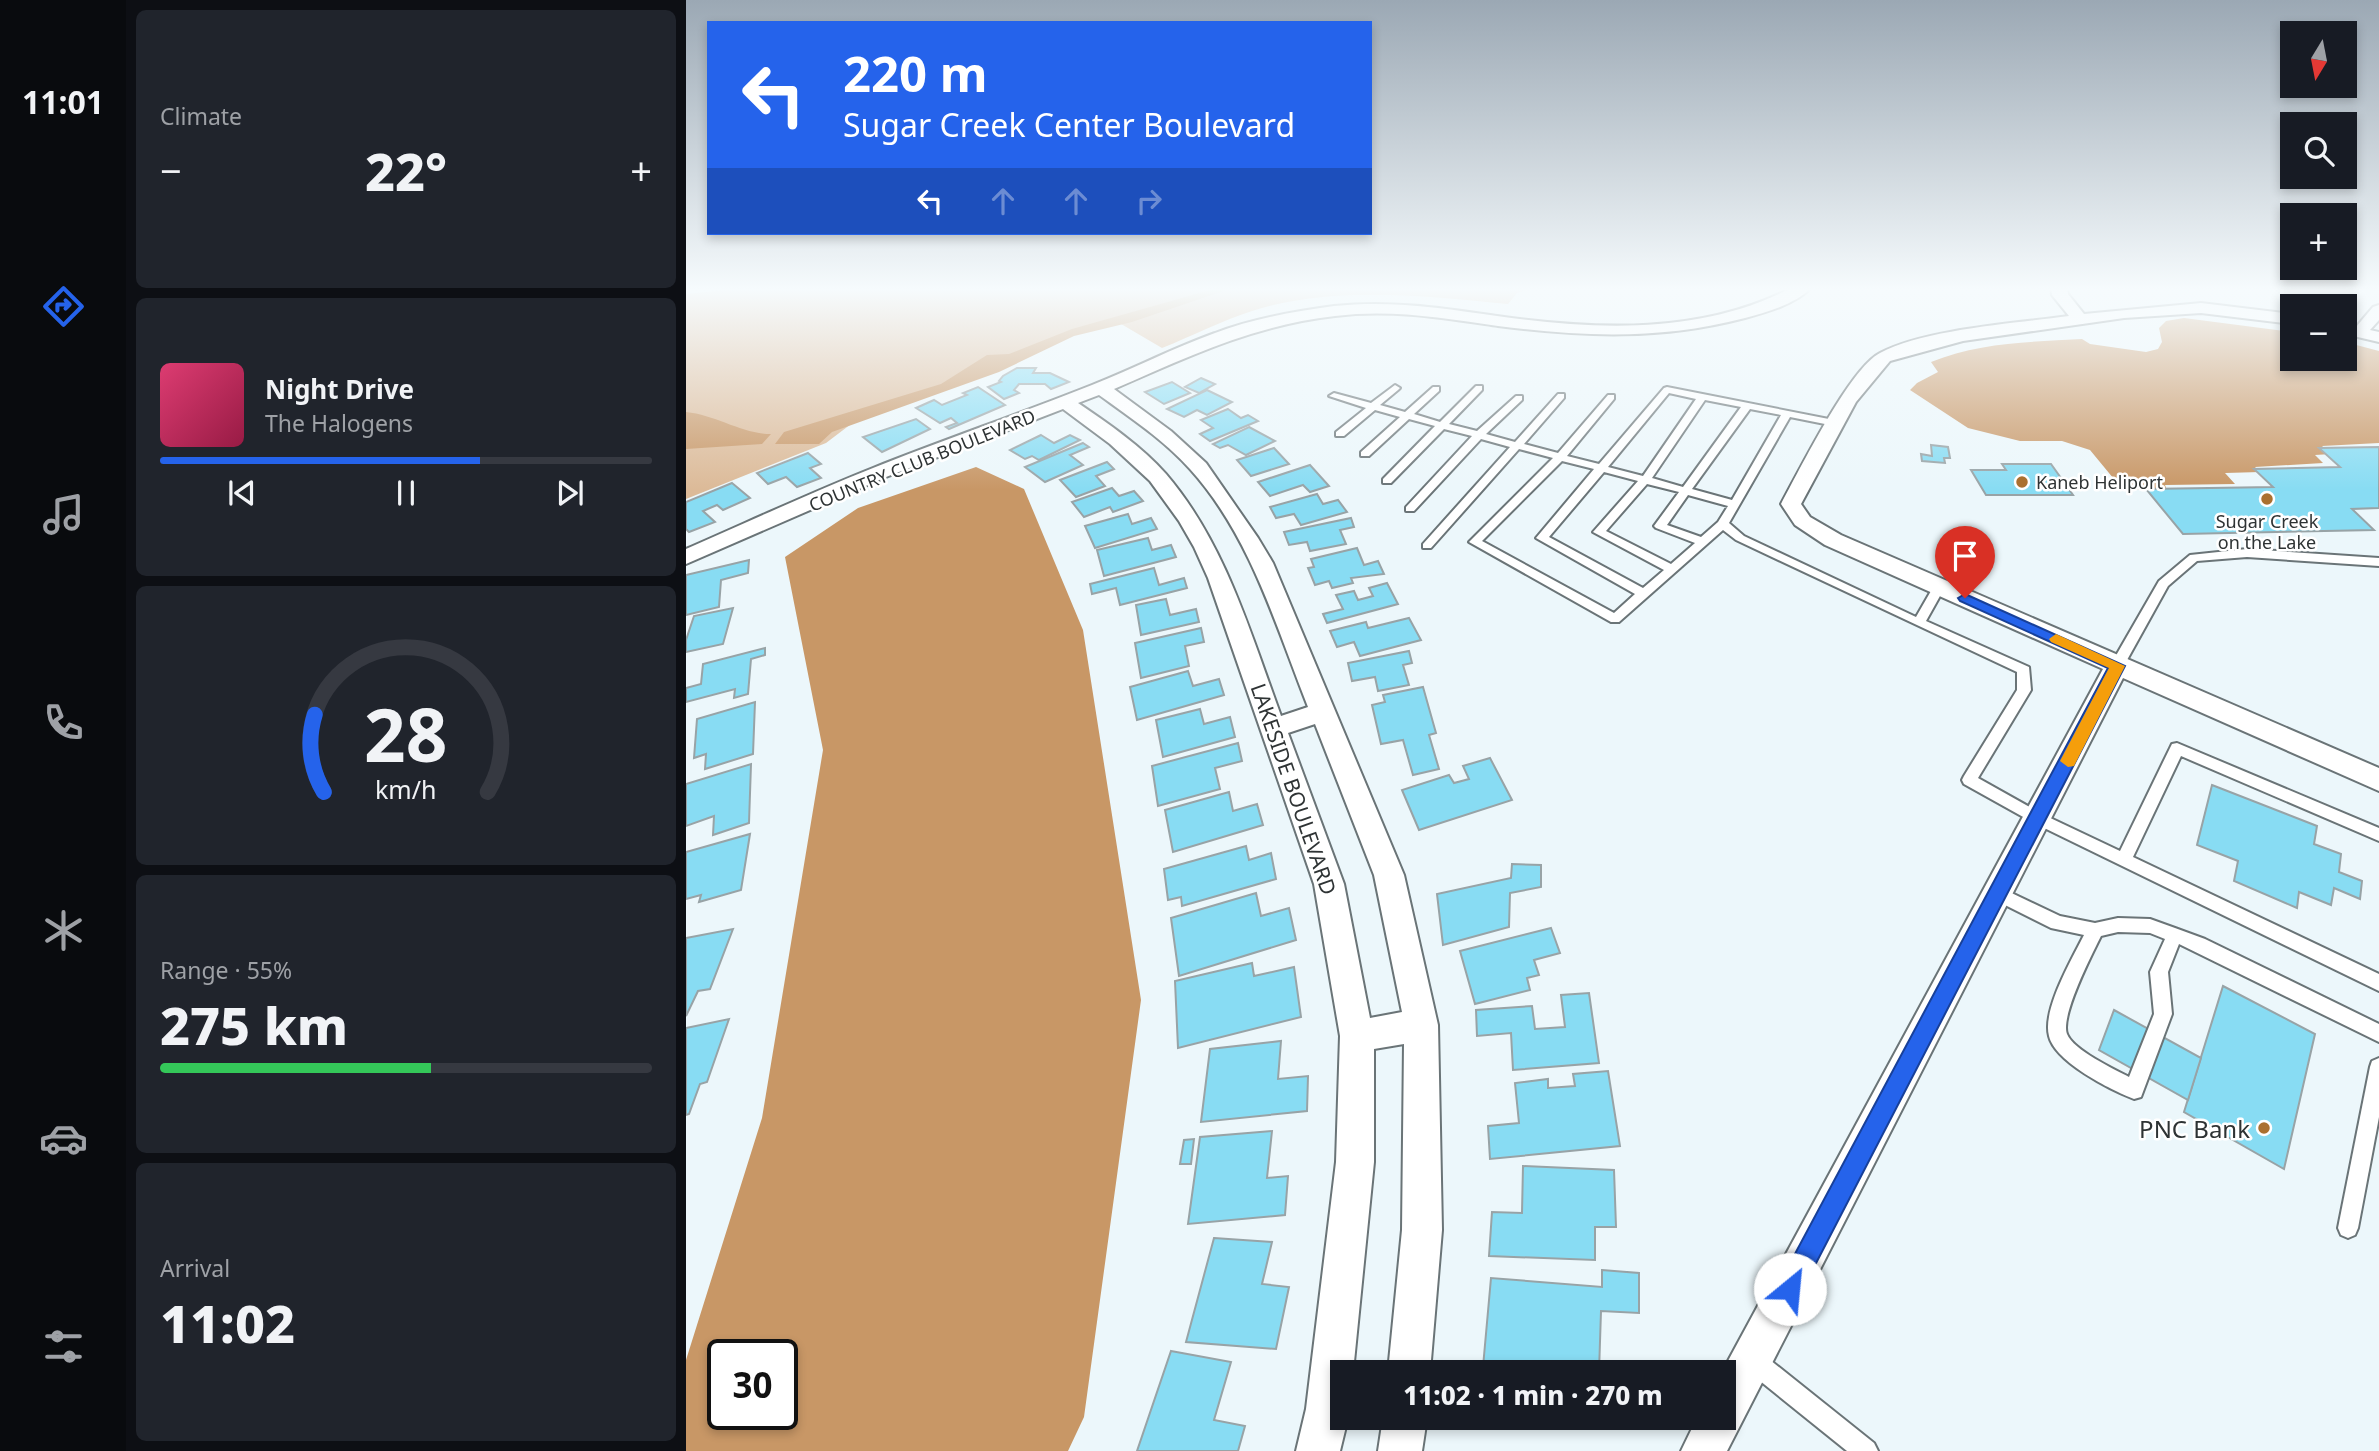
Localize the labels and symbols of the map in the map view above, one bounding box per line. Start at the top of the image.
north arrow [2280,21,2357,98]
street label: COUNTRY CLUB BOULEVARD [805,403,1039,517]
place label: Kaneb Heliport [2036,470,2163,494]
marker: Kaneb Heliport [2014,474,2030,490]
marker: Sugar Creek on the Lake [2259,491,2275,507]
place label: Sugar Creek on the Lake [2216,509,2319,554]
pin [1935,526,1995,598]
street label: LAKESIDE BOULEVARD [1245,680,1343,898]
place label: PNC Bank [2139,1112,2250,1145]
marker: PNC Bank [2256,1120,2272,1136]
position arrow [1753,1252,1827,1326]
speed limit sign: 30 [707,1339,798,1430]

